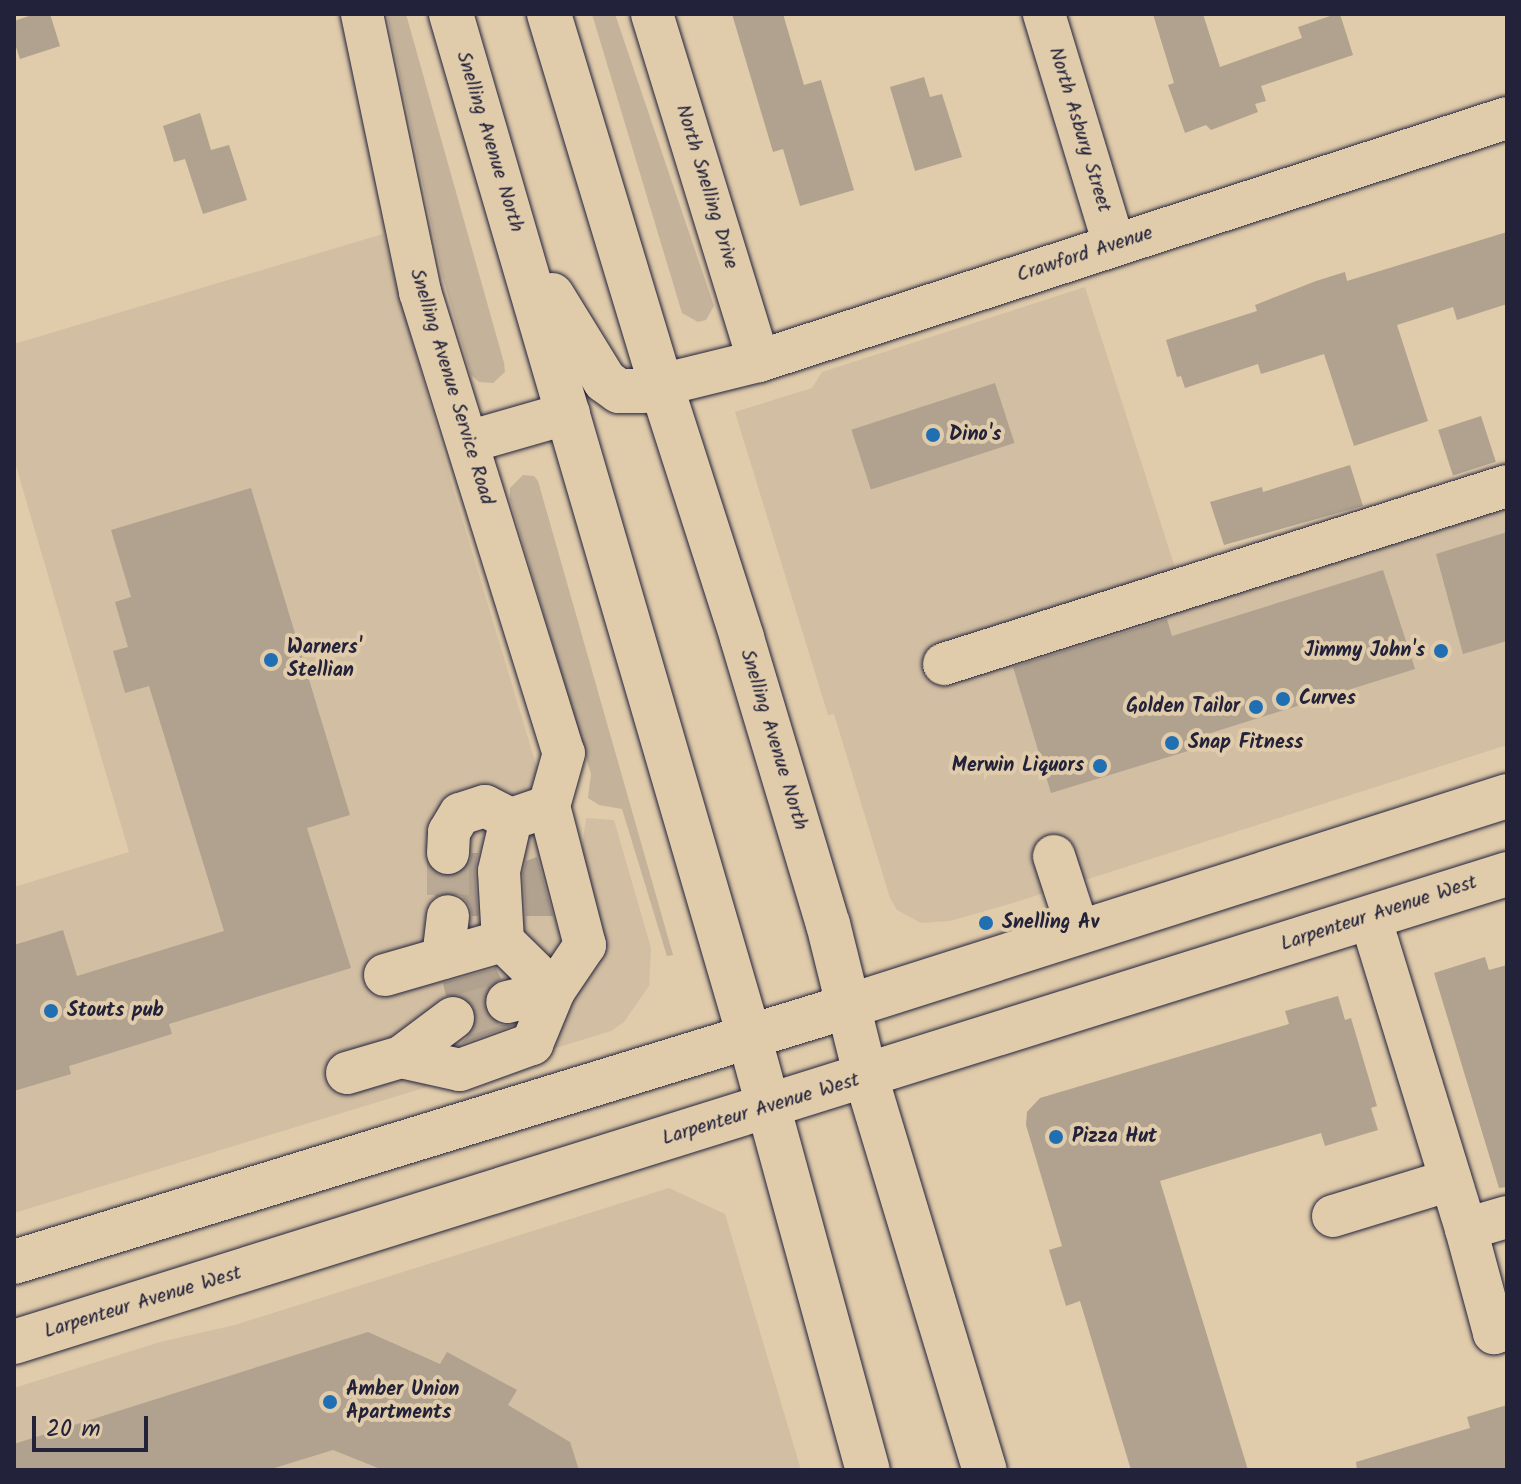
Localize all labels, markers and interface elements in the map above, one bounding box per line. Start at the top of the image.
street label: North Asbury Street [1042,45,1116,215]
street label: Snelling Avenue North [450,49,528,235]
street label: North Snelling Drive [670,102,742,272]
street label: Crawford Avenue [1014,222,1156,288]
street label: Snelling Avenue Service Road [404,266,498,508]
place label: Dino's [949,423,1001,447]
marker: Dino's [924,426,942,444]
place label: Warners' Stellian [287,636,362,683]
place label: Jimmy John's [1304,639,1425,663]
marker: Jimmy John's [1432,642,1450,660]
street label: Snelling Avenue North [734,647,812,833]
marker: Warners' Stellian [262,651,280,669]
place label: Curves [1299,687,1356,711]
marker: Curves [1274,690,1292,708]
place label: Golden Tailor [1126,695,1240,719]
marker: Golden Tailor [1247,698,1265,716]
place label: Snap Fitness [1188,731,1303,755]
marker: Snap Fitness [1163,734,1181,752]
place label: Merwin Liquors [952,754,1084,778]
marker: Merwin Liquors [1091,757,1109,775]
street label: Larpenteur Avenue West [1278,871,1480,957]
place label: Snelling Av [1002,911,1099,935]
marker: Snelling Av [977,914,995,932]
place label: Stouts pub [67,999,164,1023]
marker: Stouts pub [42,1002,60,1020]
street label: Larpenteur Avenue West [659,1069,863,1151]
place label: Pizza Hut [1072,1125,1157,1149]
marker: Pizza Hut [1047,1128,1065,1146]
street label: Larpenteur Avenue West [41,1262,245,1344]
place label: Amber Union Apartments [346,1378,459,1425]
marker: Amber Union Apartments [321,1393,339,1411]
scale bar [36,1400,152,1450]
text: 20 m [46,1410,101,1449]

